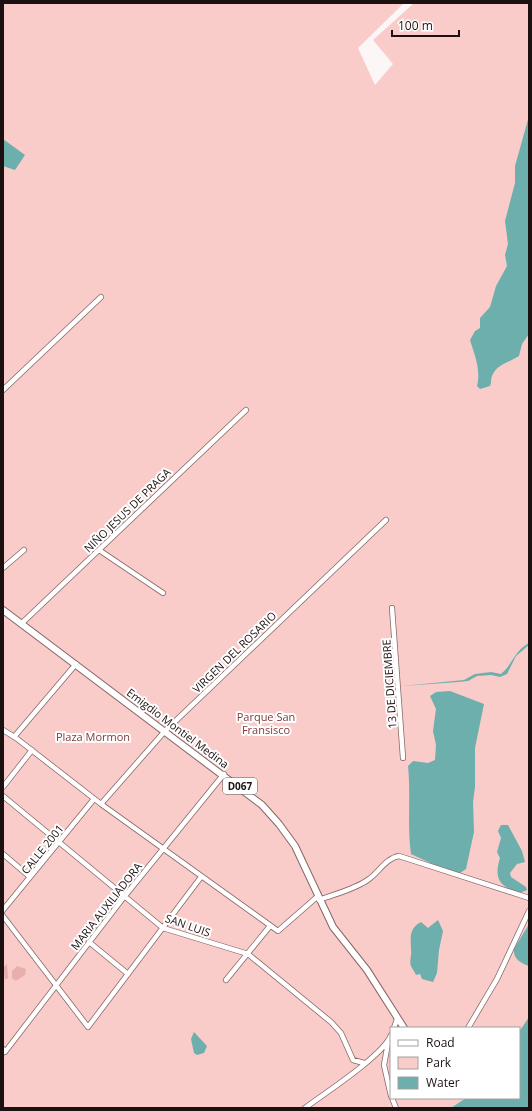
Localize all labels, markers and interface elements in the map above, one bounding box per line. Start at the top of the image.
scale bar [392,12,459,38]
text: 100 m [398,17,433,34]
street label: NIÑO JESUS DE PRAGA [80,465,174,555]
street label: VIRGEN DEL ROSARIO [189,608,279,696]
street label: 13 DE DICIEMBRE [378,639,400,729]
street label: Emigdio Montiel Medina [124,685,232,771]
park label: Parque San Fransisco [237,709,295,737]
park label: Plaza Mormon [56,729,130,744]
road number: D067 [223,778,257,794]
street label: CALLE 2001 [17,821,67,877]
street label: MARIA AUXILIADORA [67,859,145,953]
street label: SAN LUIS [163,910,213,940]
legend [390,1027,520,1099]
text: Road [426,1034,455,1051]
text: Park [426,1054,452,1071]
text: Water [426,1074,460,1091]

